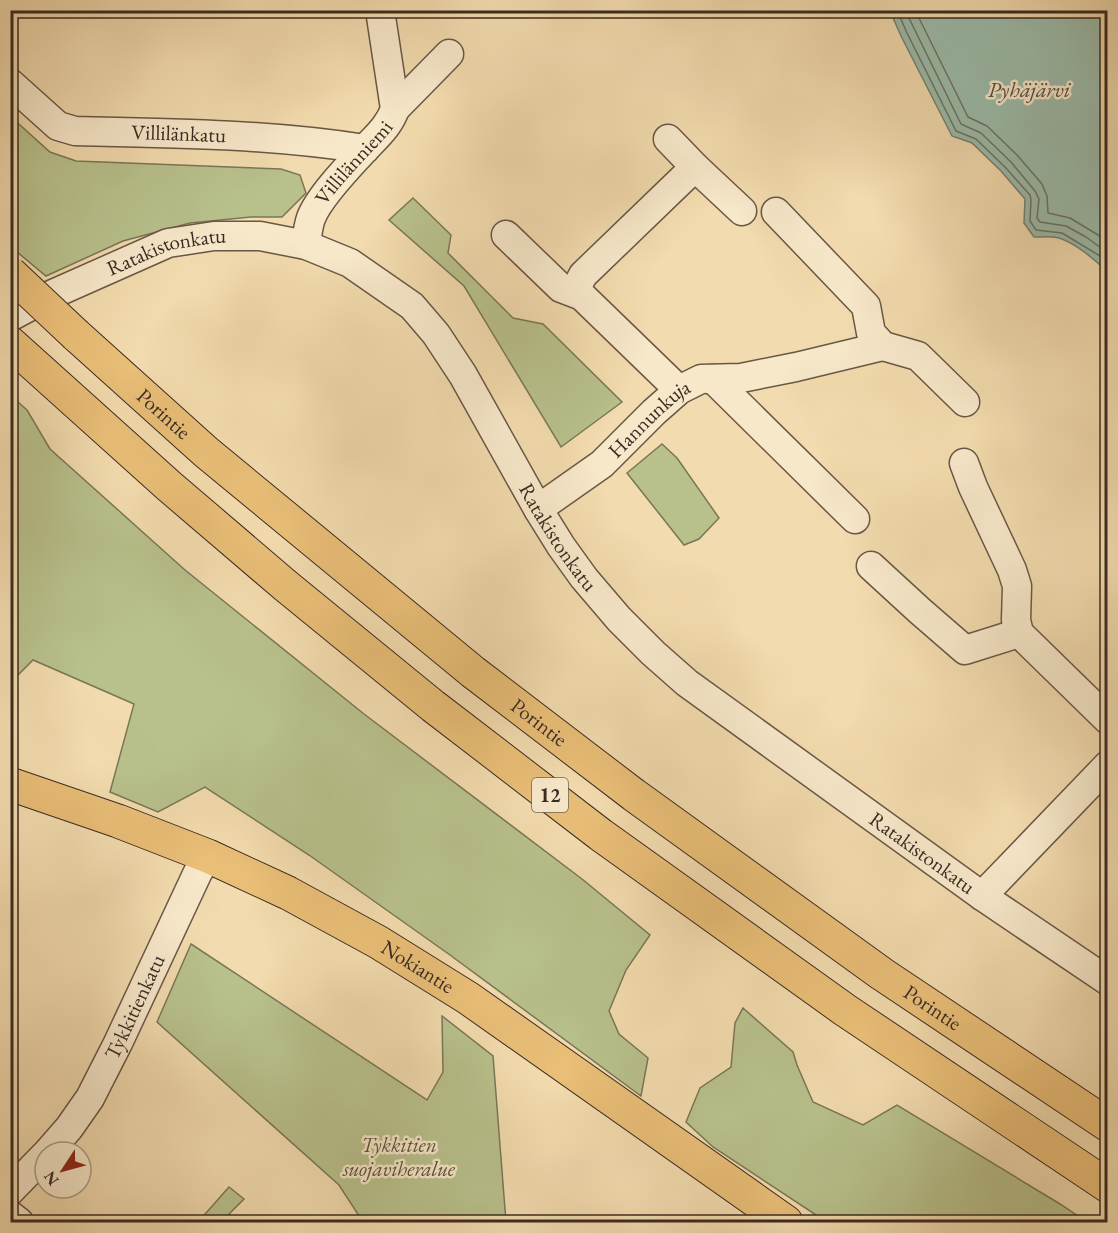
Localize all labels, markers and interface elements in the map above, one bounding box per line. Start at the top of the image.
water label: Pyhäjärvi [988,75,1072,104]
street label: Villilänniemi [308,115,399,210]
street label: Villilänkatu [131,118,227,148]
street label: Ratakistonkatu [102,222,226,282]
street label: Hannunkuja [602,372,695,463]
street label: Porintie [131,382,197,445]
street label: Ratakistonkatu [513,478,604,597]
street label: Porintie [506,692,573,752]
road number: 12 [532,778,568,812]
street label: Ratakistonkatu [864,805,981,900]
street label: Nokiantie [376,933,459,999]
street label: Tykkitienkatu [98,950,171,1064]
street label: Porintie [899,978,967,1036]
park label: Tykkitien suojaviheralue [342,1131,456,1182]
north arrow [33,1140,93,1200]
text: N [39,1167,64,1190]

